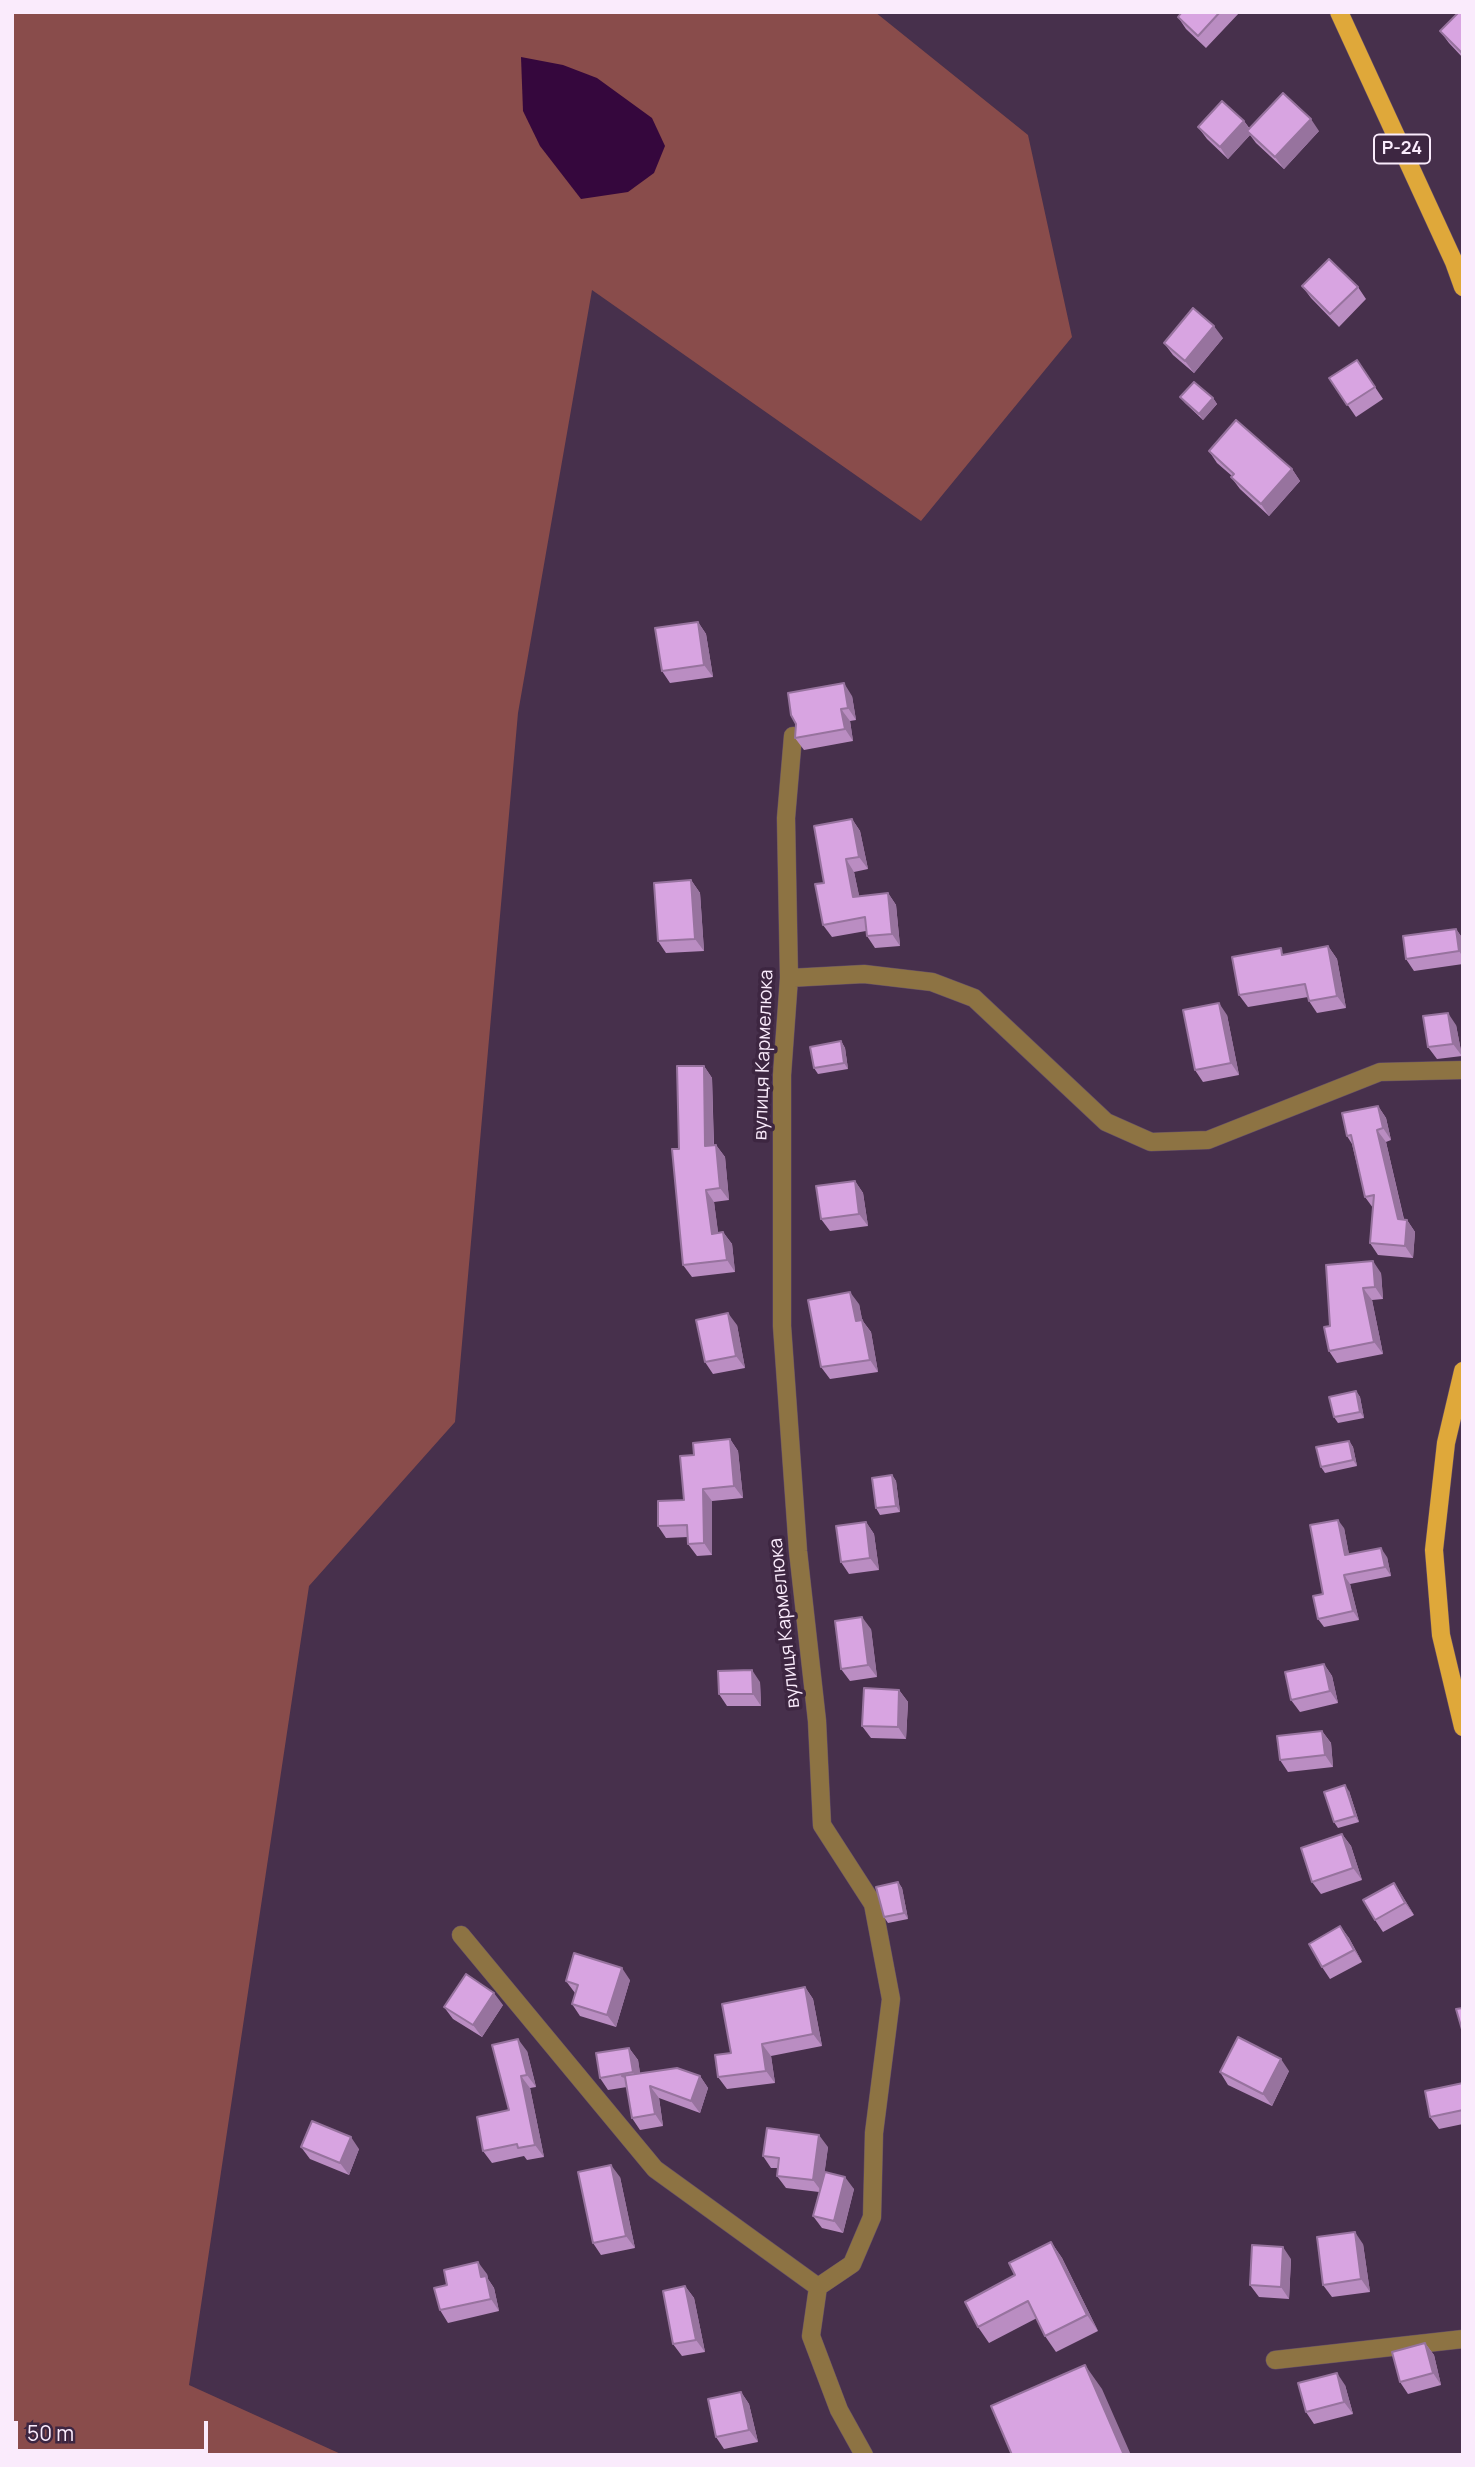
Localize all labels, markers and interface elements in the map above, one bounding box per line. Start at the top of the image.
road number: Р-24 [1374,134,1430,164]
street label: вулиця Кармелюка [750,969,778,1141]
street label: вулиця Кармелюка [765,1537,805,1709]
scale bar [18,2408,212,2452]
text: 50 m [27,2419,74,2447]

